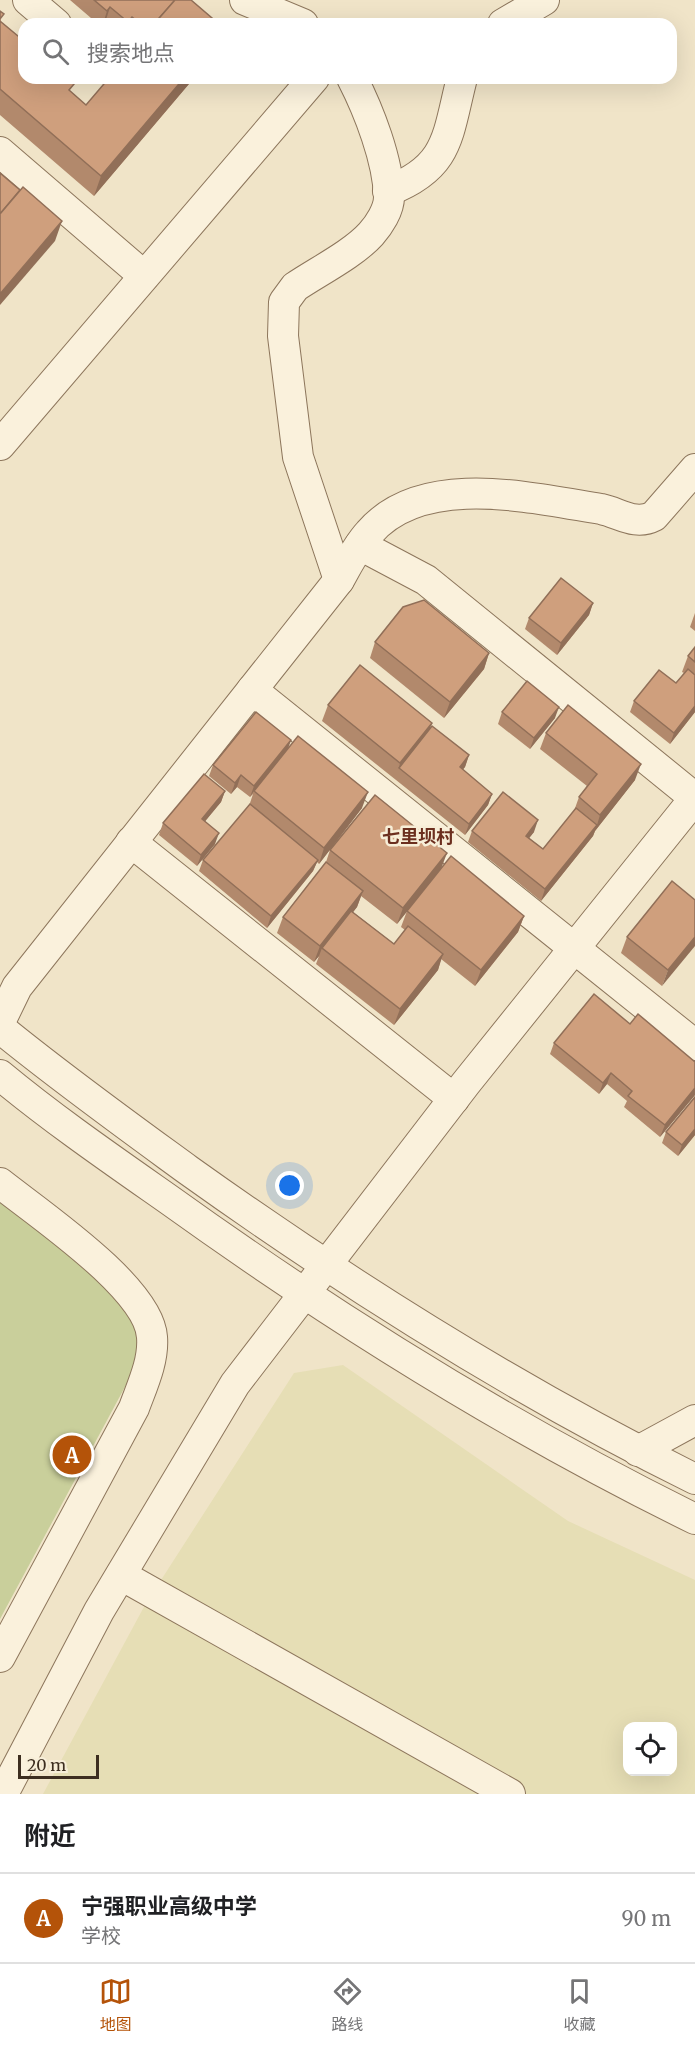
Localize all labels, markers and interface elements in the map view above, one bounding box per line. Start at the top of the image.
search box [18,18,677,84]
icon: search [39,35,72,68]
text: 搜索地点 [87,39,175,67]
district label: 七里坝村 [382,825,454,848]
your location [275,1171,304,1200]
pin: A [52,1432,92,1478]
map controls [623,1722,677,1776]
button: locate [623,1722,677,1776]
scale bar [18,1752,99,1780]
text: 20 m [27,1755,66,1775]
text: 附近 [24,1819,76,1852]
text: 宁强职业高级中学 [81,1892,257,1920]
text: A [36,1906,51,1931]
text: 90 m [621,1906,671,1931]
text: 学校 [81,1923,121,1948]
tab: 地图 [99,1975,132,2035]
tab: 路线 [331,1975,364,2035]
tab: 收藏 [563,1975,596,2035]

